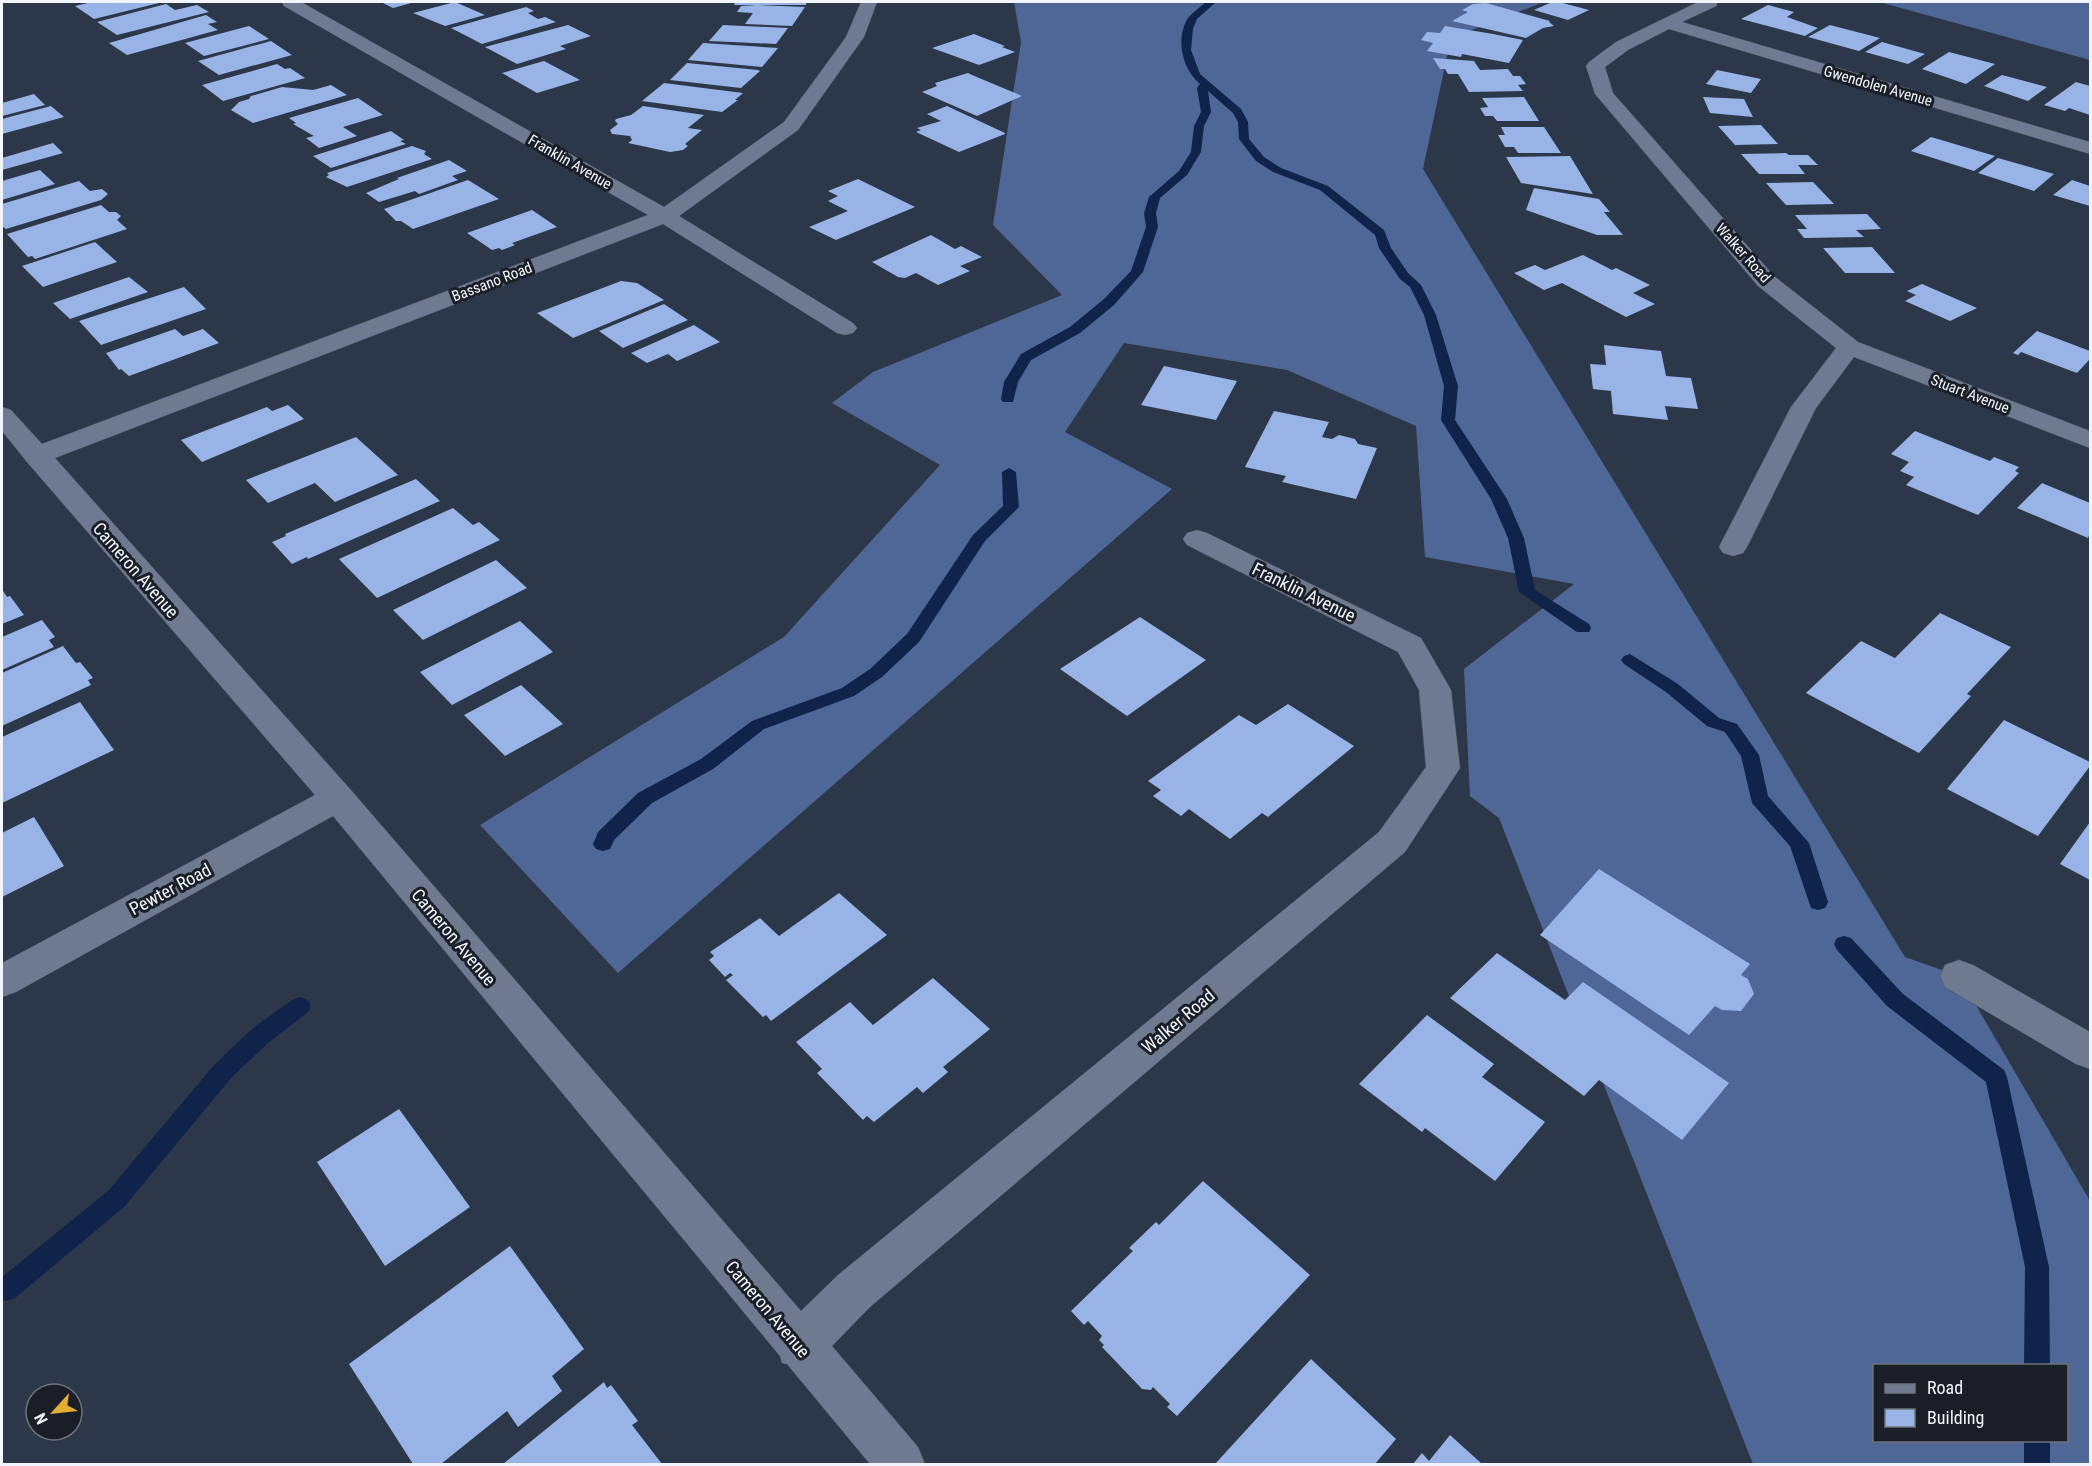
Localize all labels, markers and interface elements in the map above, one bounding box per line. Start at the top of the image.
street label: Gwendolen Avenue [1822,62,1934,110]
street label: Franklin Avenue [525,131,615,193]
street label: Walker Road [1712,220,1774,286]
street label: Bassano Road [449,258,535,306]
street label: Stuart Avenue [1928,371,2012,417]
street label: Cameron Avenue [89,518,183,622]
street label: Franklin Avenue [1249,558,1359,626]
street label: Pewter Road [126,859,214,919]
street label: Cameron Avenue [407,884,501,990]
street label: Walker Road [1137,985,1219,1057]
street label: Cameron Avenue [721,1256,815,1362]
legend [1873,1364,2068,1442]
text: Road [1927,1377,1963,1398]
north arrow [24,1382,84,1442]
text: Building [1927,1407,1984,1428]
text: N [30,1410,52,1427]

